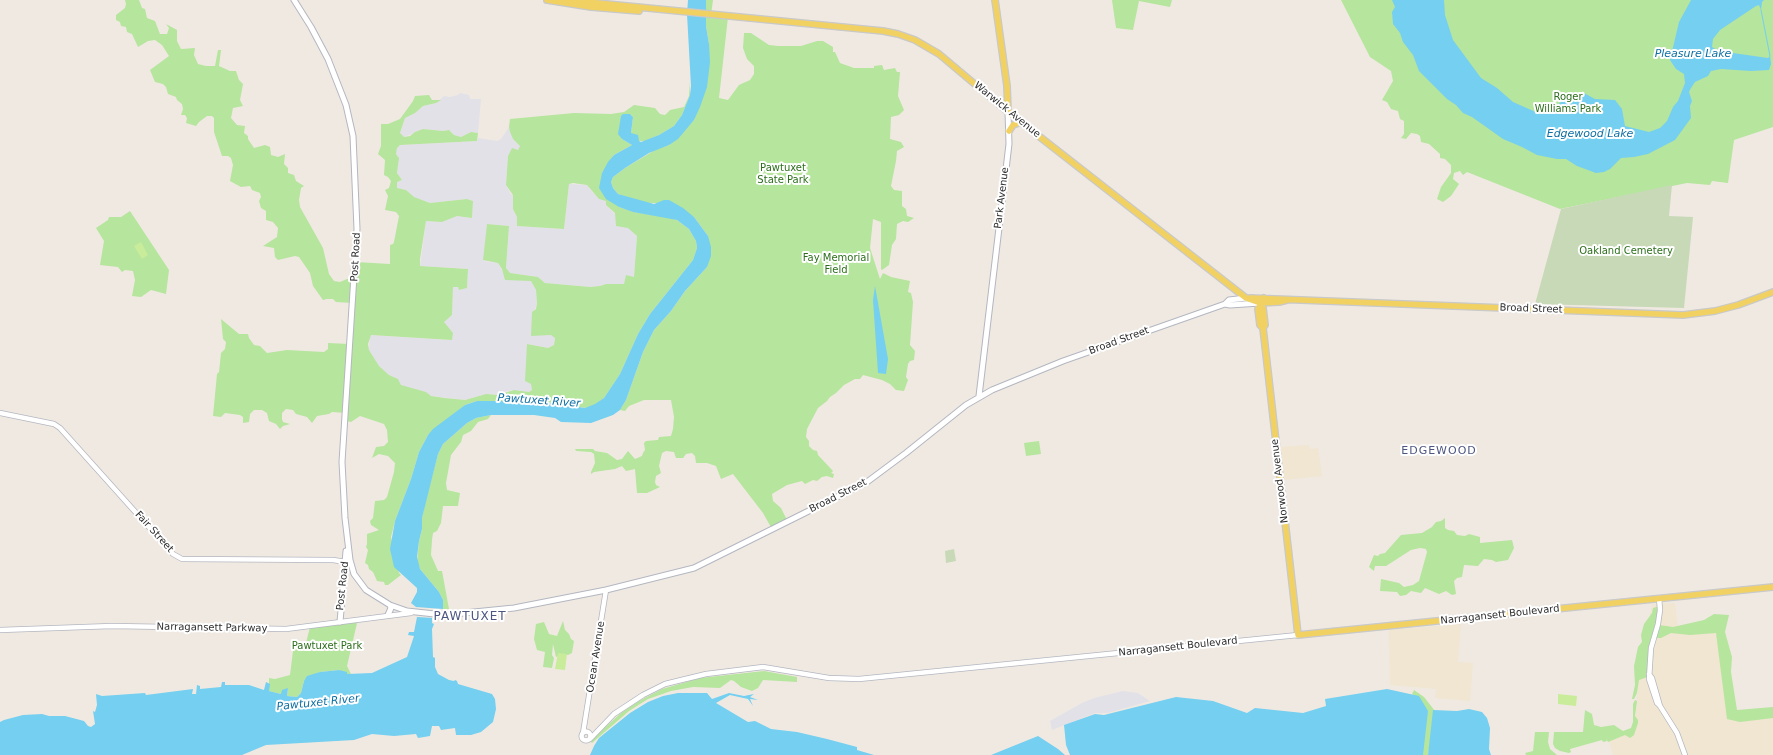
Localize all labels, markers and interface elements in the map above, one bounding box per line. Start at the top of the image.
water label: Pleasure Lake [1655,47,1731,61]
street label: Warwick Avenue [971,80,1043,140]
park label: Roger Williams Park [1535,91,1601,114]
water label: Edgewood Lake [1547,127,1633,141]
park label: Pawtuxet State Park [757,162,809,186]
street label: Park Avenue [992,167,1012,229]
street label: Post Road [349,232,363,282]
park label: Oakland Cemetery [1579,245,1673,257]
park label: Fay Memorial Field [803,252,869,276]
street label: Broad Street [1499,302,1563,316]
street label: Broad Street [1087,325,1151,357]
water label: Pawtuxet River [497,392,581,410]
street label: Norwood Avenue [1269,438,1291,524]
district label: EDGEWOOD [1401,444,1477,458]
street label: Broad Street [807,476,869,516]
street label: Fair Street [132,509,176,555]
street label: Post Road [334,561,352,611]
street label: Narragansett Boulevard [1440,603,1560,627]
district label: PAWTUXET [433,610,507,624]
street label: Ocean Avenue [584,620,608,694]
street label: Narragansett Parkway [156,621,268,635]
street label: Narragansett Boulevard [1118,635,1238,659]
park label: Pawtuxet Park [292,640,362,652]
water label: Pawtuxet River [276,692,360,714]

